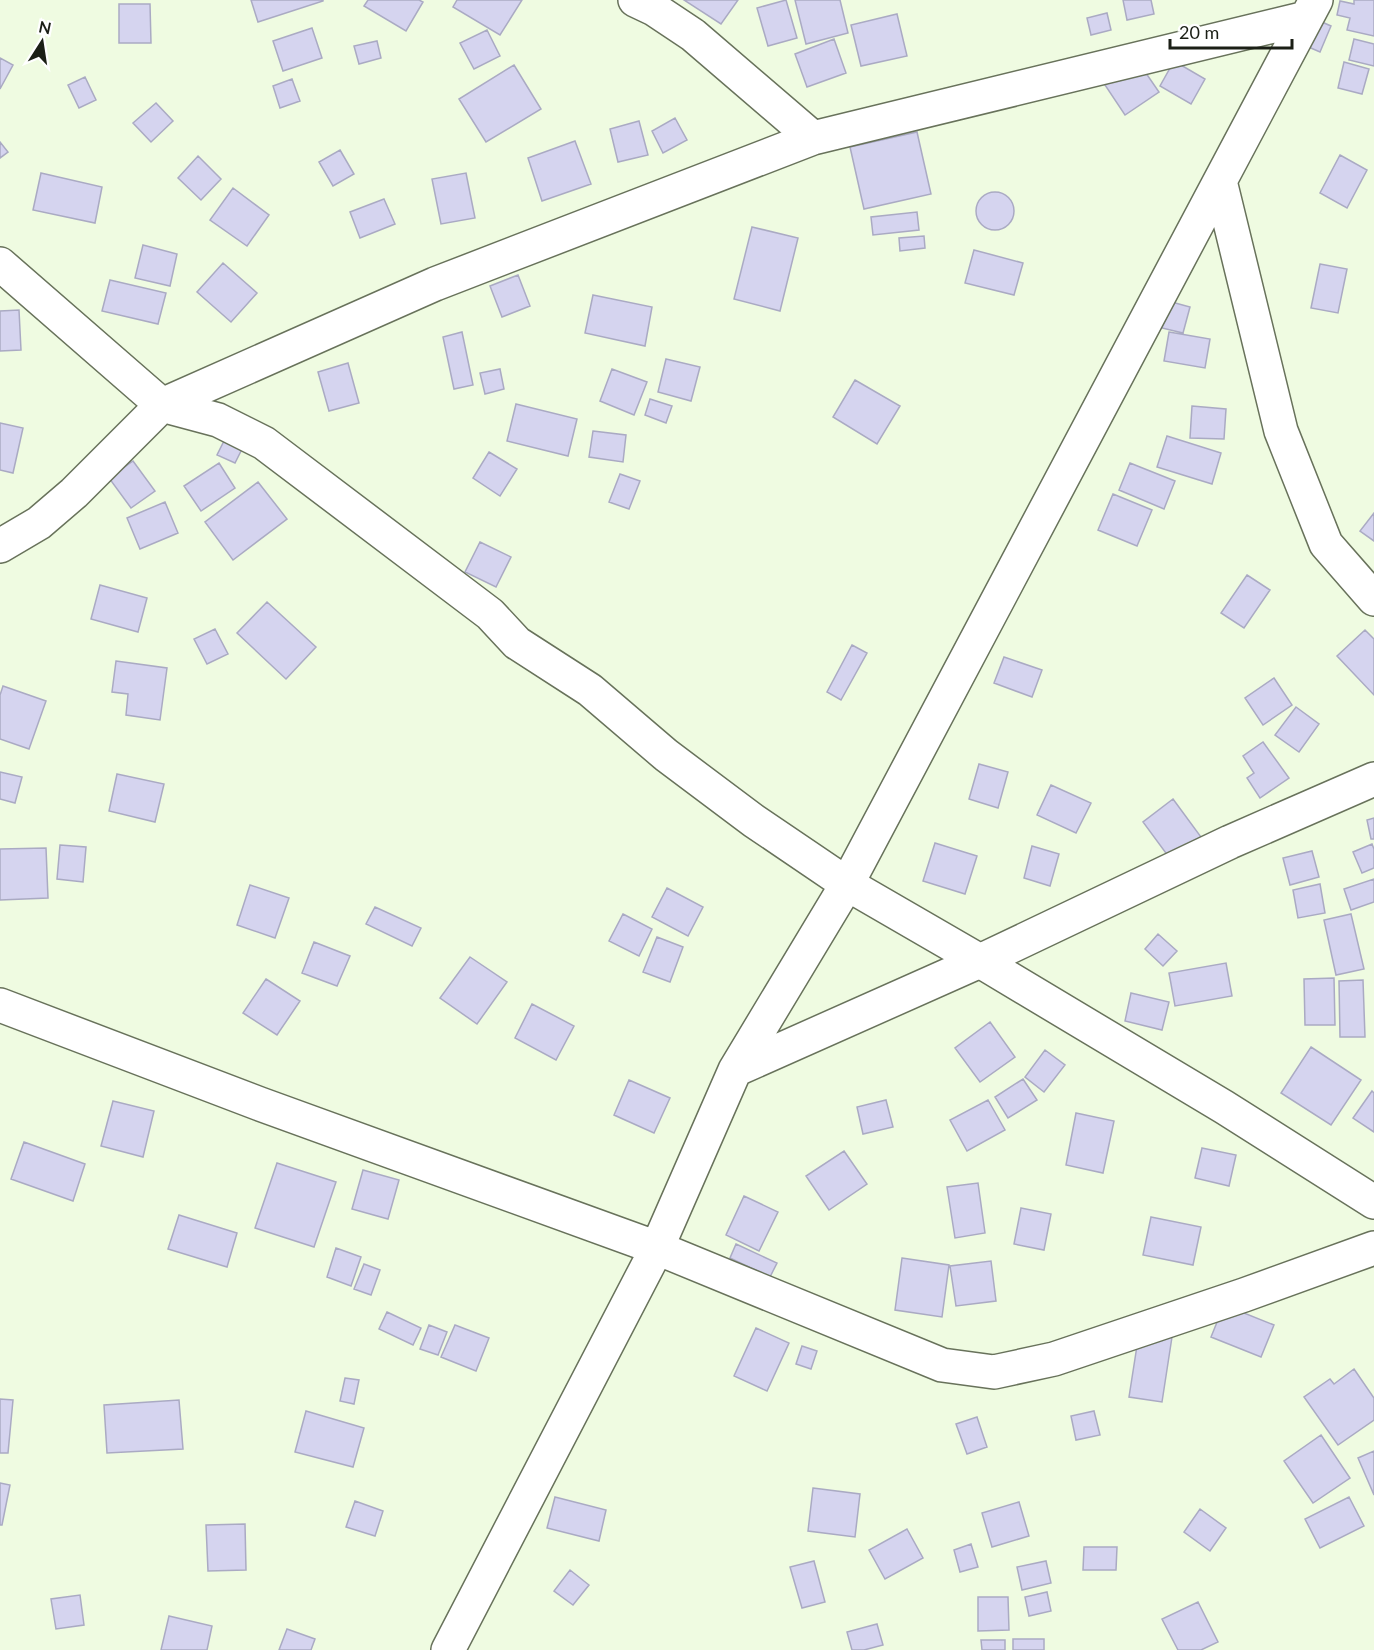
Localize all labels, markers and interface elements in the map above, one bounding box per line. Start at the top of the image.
north arrow [12,12,72,72]
scale bar [1170,12,1292,50]
text: N [37,16,53,37]
text: 20 m [1179,21,1219,43]

